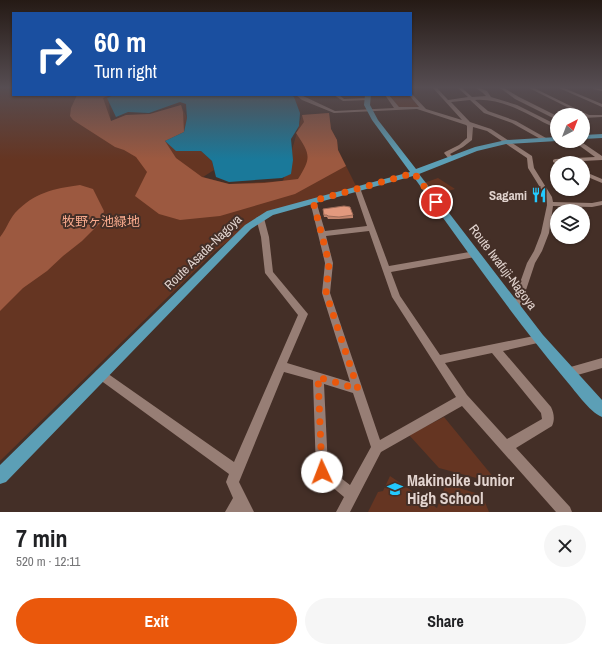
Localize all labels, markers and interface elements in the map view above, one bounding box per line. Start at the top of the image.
text: 60 m [94,23,146,61]
icon: right [28,28,80,80]
text: Turn right [94,59,157,84]
north arrow [550,108,590,148]
map controls [550,108,590,244]
button: search [550,156,590,196]
pin [419,185,453,219]
restaurant icon: Sagami [530,186,548,204]
place label: Sagami [489,187,527,204]
icon: arrive [425,191,447,213]
button: layers [550,204,590,244]
street label: Route Asada-Nagoya [161,211,245,293]
park label: 牧野ヶ池緑地 [62,213,140,230]
street label: Route Iwafuji-Nagoya [465,221,541,313]
position arrow [301,451,343,493]
place label: Makinoike Junior High School [407,469,515,509]
school or university icon: Makinoike Junior High School [386,480,404,498]
text: 7 min [16,522,67,554]
button: close [544,525,586,567]
text: 520 m · 12:11 [16,553,80,570]
button: Exit [16,598,297,644]
button: Share [305,598,586,644]

